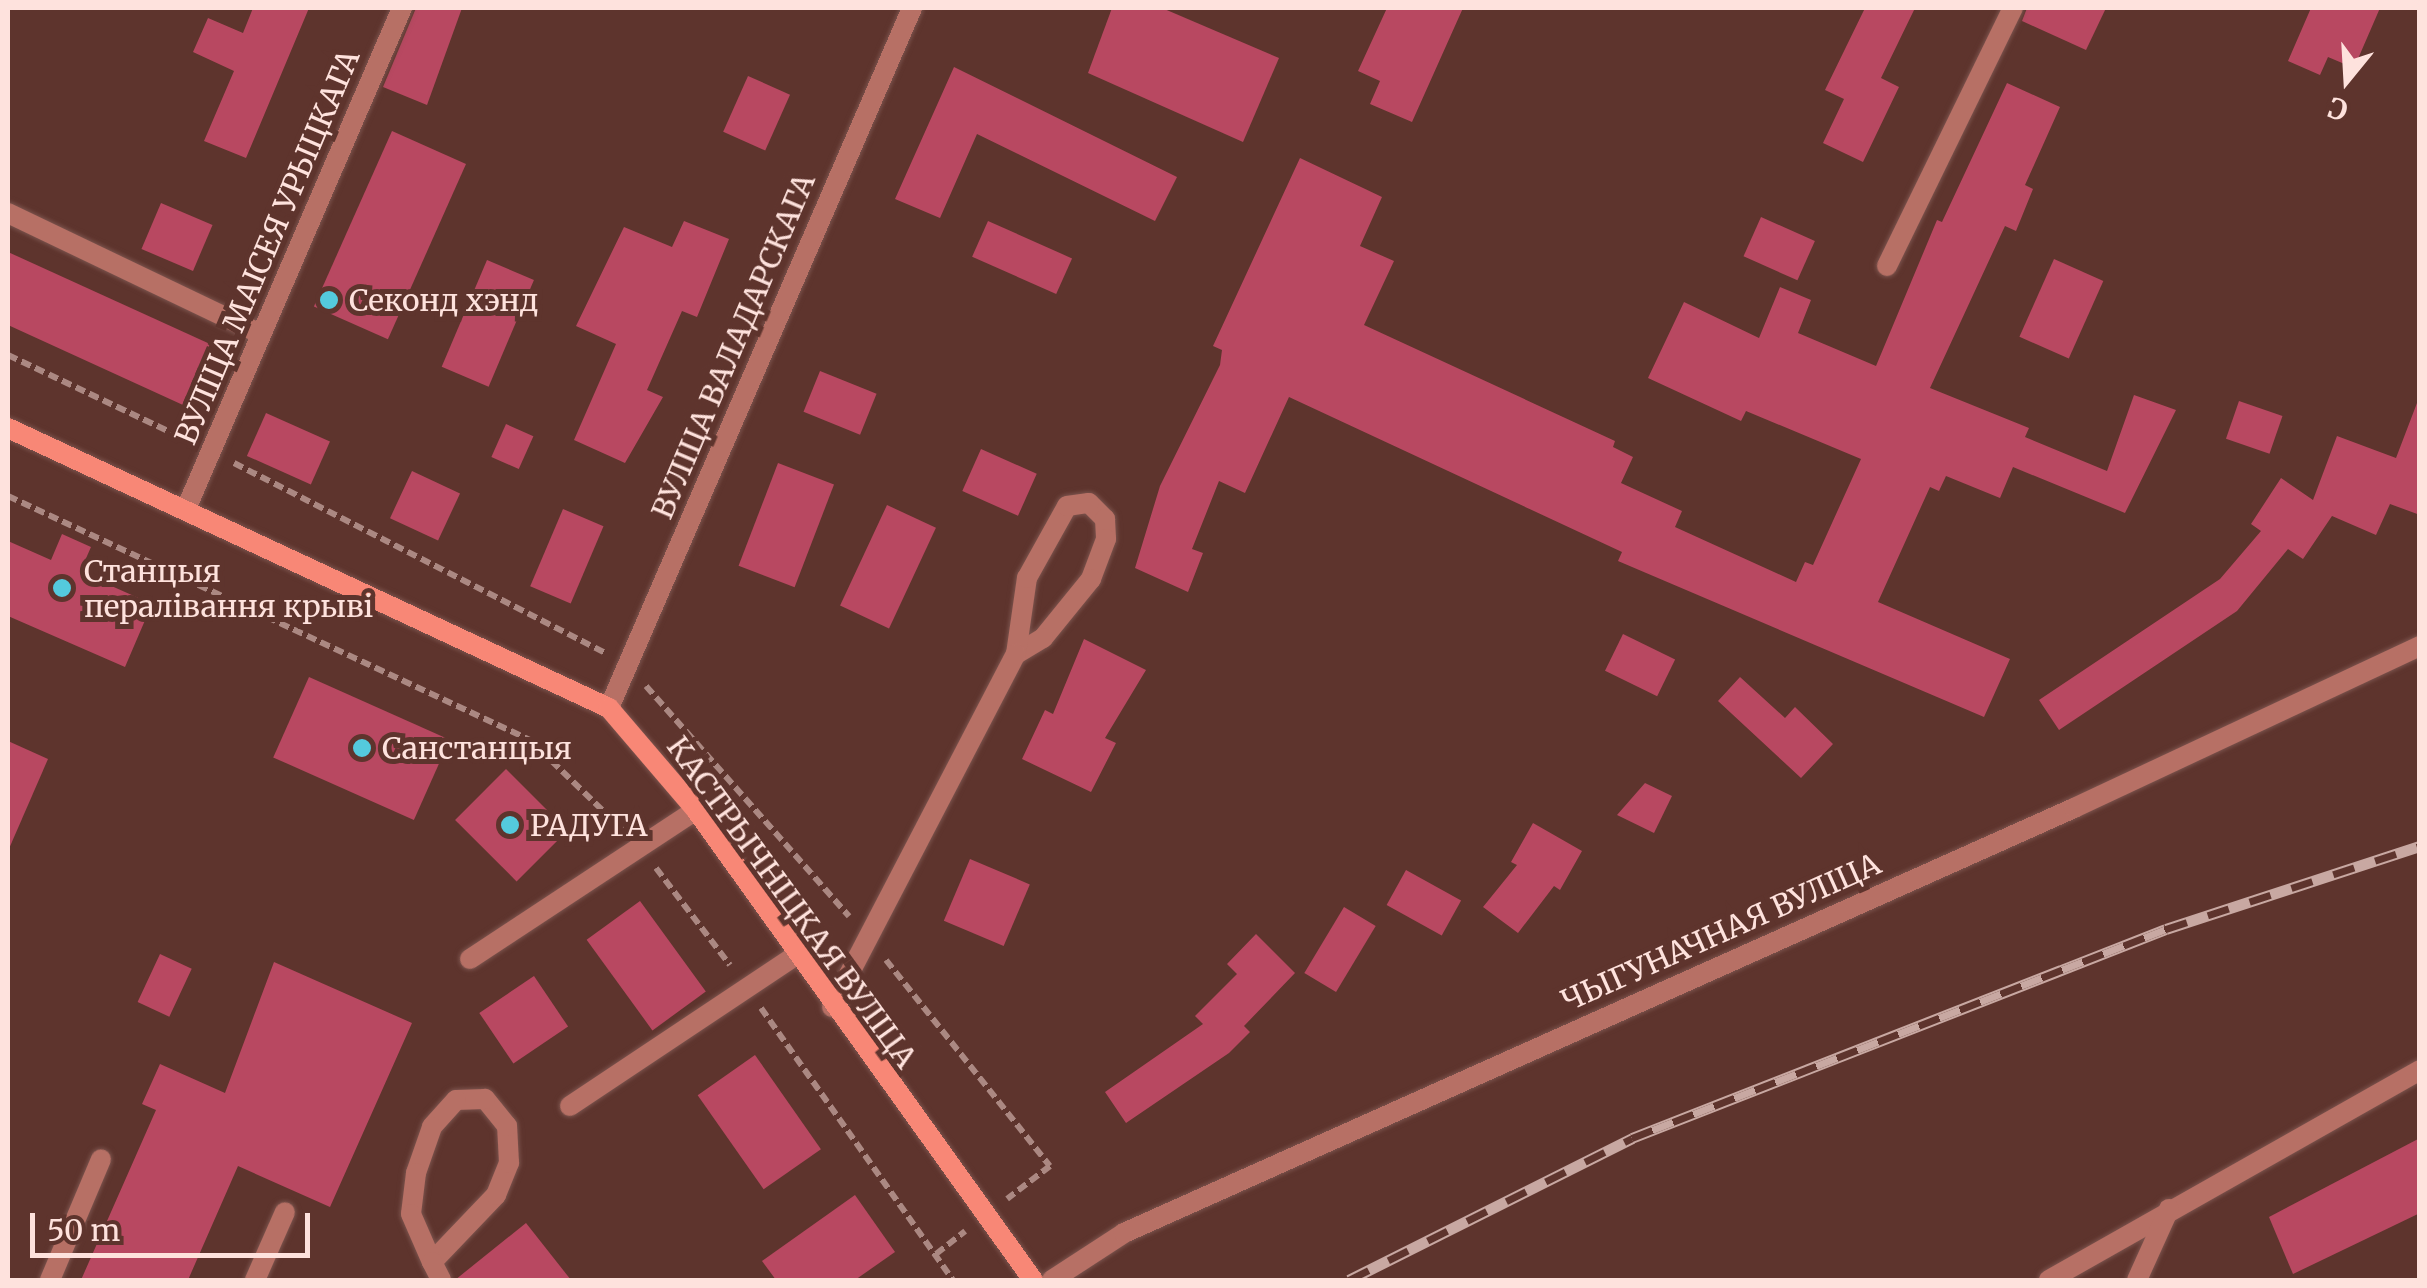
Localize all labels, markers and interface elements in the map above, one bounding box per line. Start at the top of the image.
north arrow [2297,30,2397,130]
street label: ВУЛІЦА МАІСЕЯ УРЫЦКАГА [167,44,367,450]
text: С [2323,89,2352,129]
street label: ВУЛІЦА ВАЛАДАРСКАГА [644,168,822,524]
place label: Секонд хэнд [349,282,539,318]
marker: Секонд хэнд [318,289,340,311]
place label: Станцыя пералівання крыві [84,553,373,624]
marker: Станцыя пералівання крыві [49,575,75,601]
street label: КАСТРЫЧНІЦКАЯ ВУЛІЦА [660,729,924,1075]
place label: Санстанцыя [382,730,572,766]
marker: Санстанцыя [351,737,373,759]
place label: РАДУГА [530,807,647,843]
marker: РАДУГА [499,814,521,836]
street label: ЧЫГУНАЧНАЯ ВУЛІЦА [1556,845,1886,1019]
scale bar [35,1193,315,1255]
text: 50 m [47,1211,120,1249]

